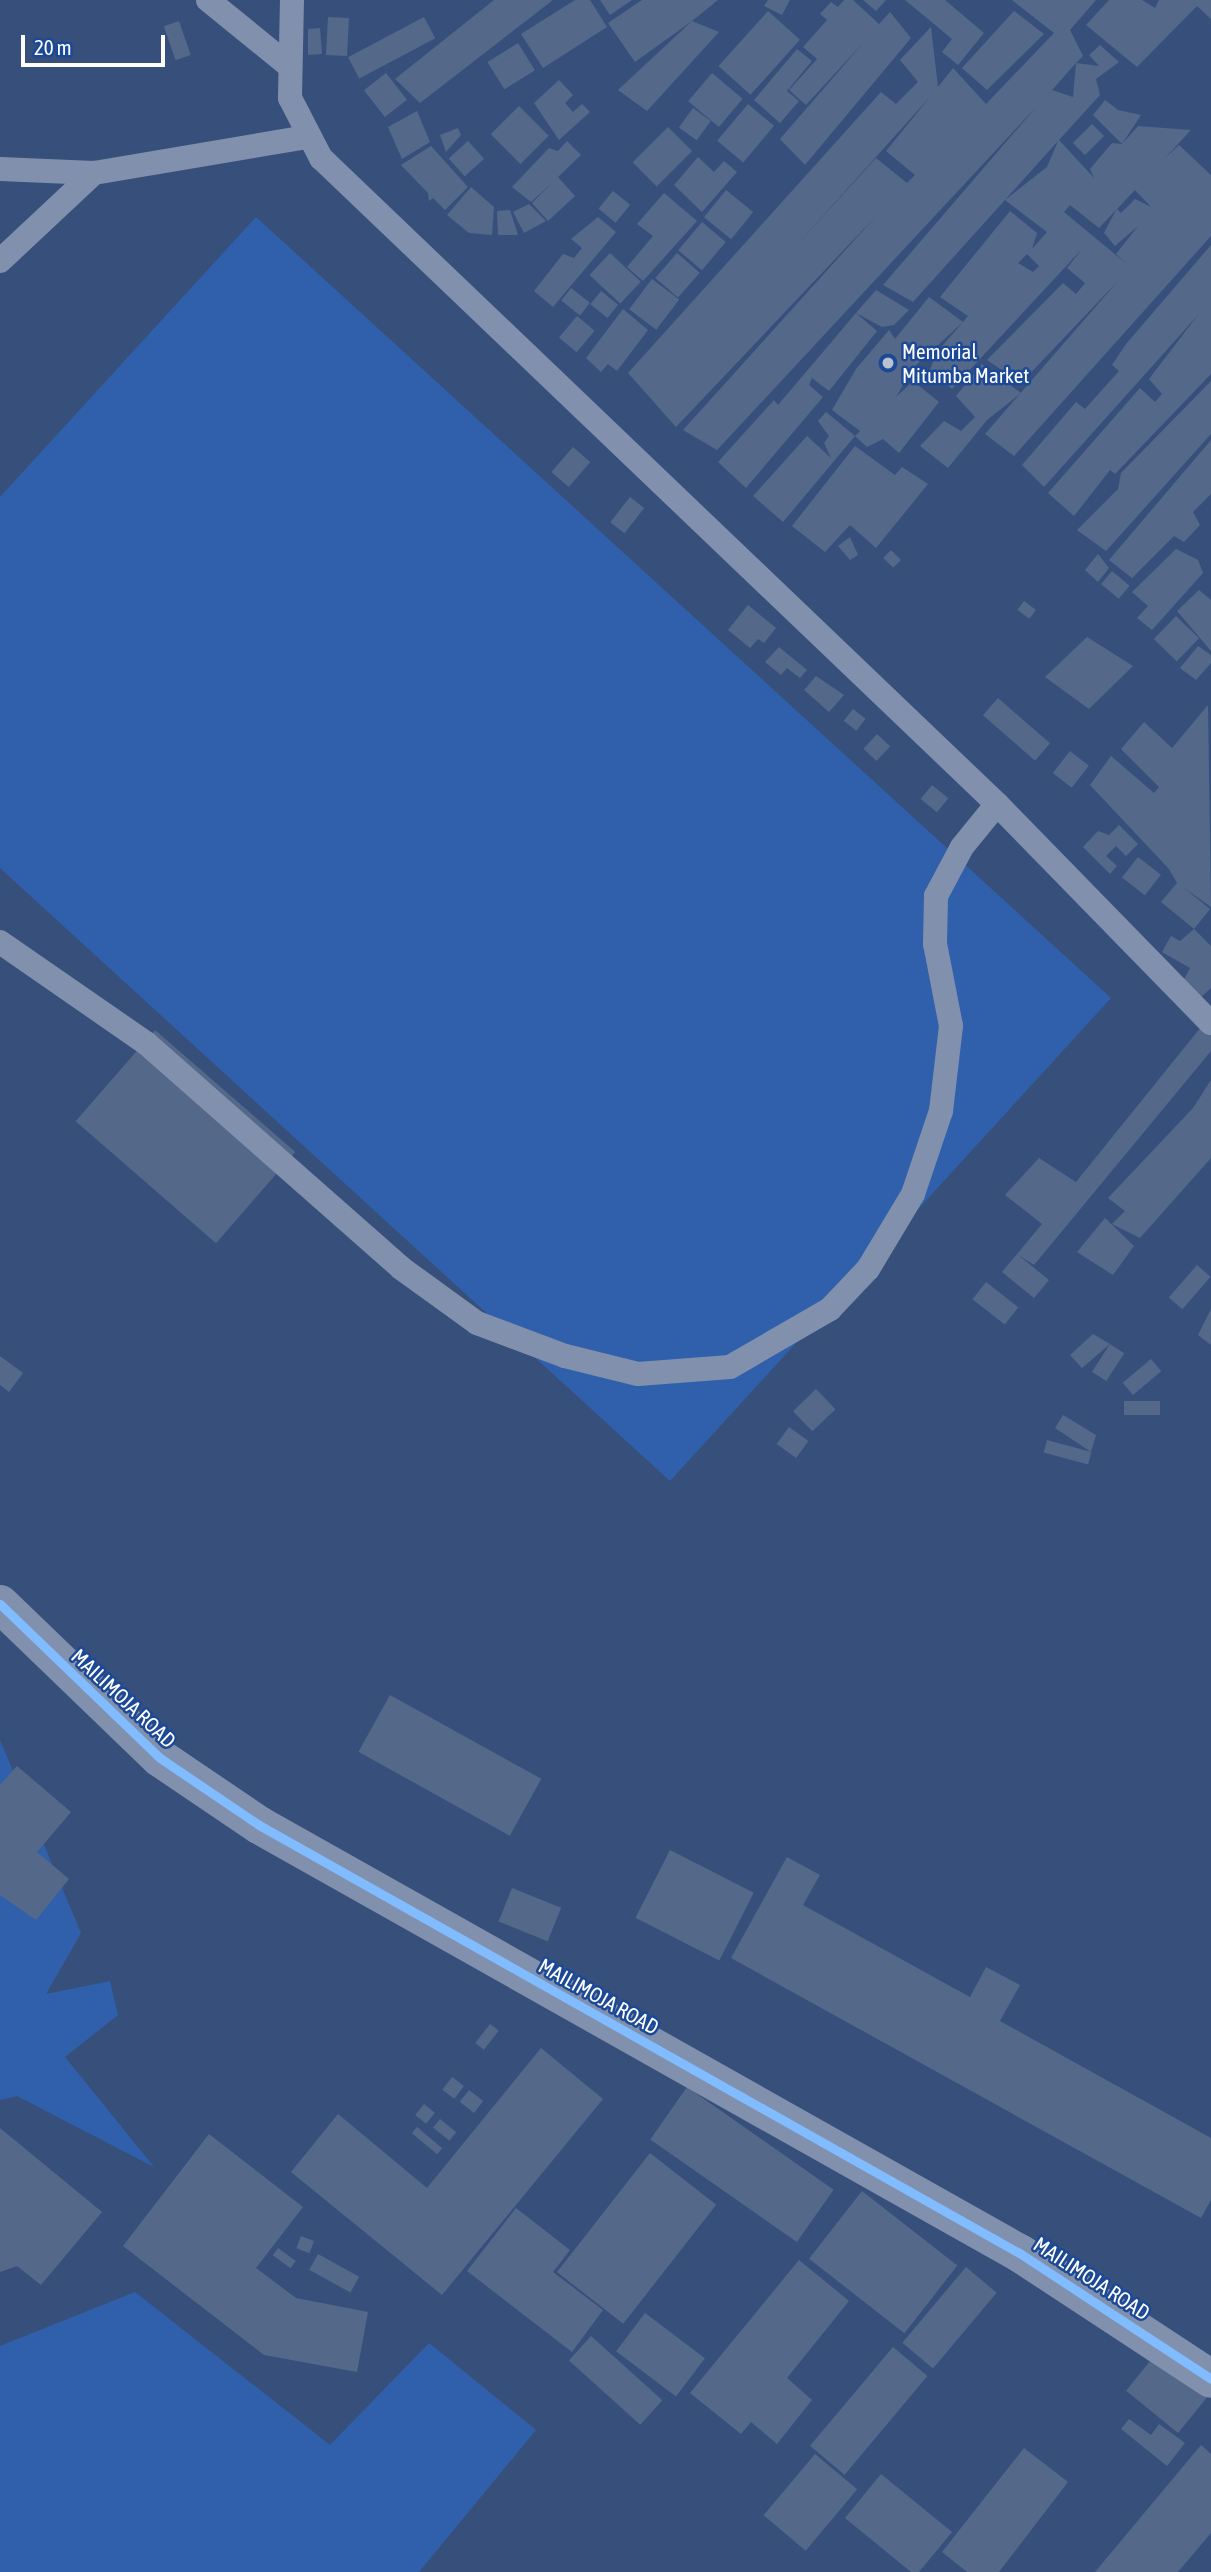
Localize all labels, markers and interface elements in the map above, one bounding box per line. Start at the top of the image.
scale bar [24,21,168,65]
text: 20 m [34,35,72,59]
place label: Memorial Mitumba Market [902,338,1029,388]
marker: Memorial Mitumba Market [880,355,896,371]
street label: MAILIMOJA ROAD [67,1643,181,1753]
street label: MAILIMOJA ROAD [535,1953,663,2039]
street label: MAILIMOJA ROAD [1029,2231,1155,2325]

